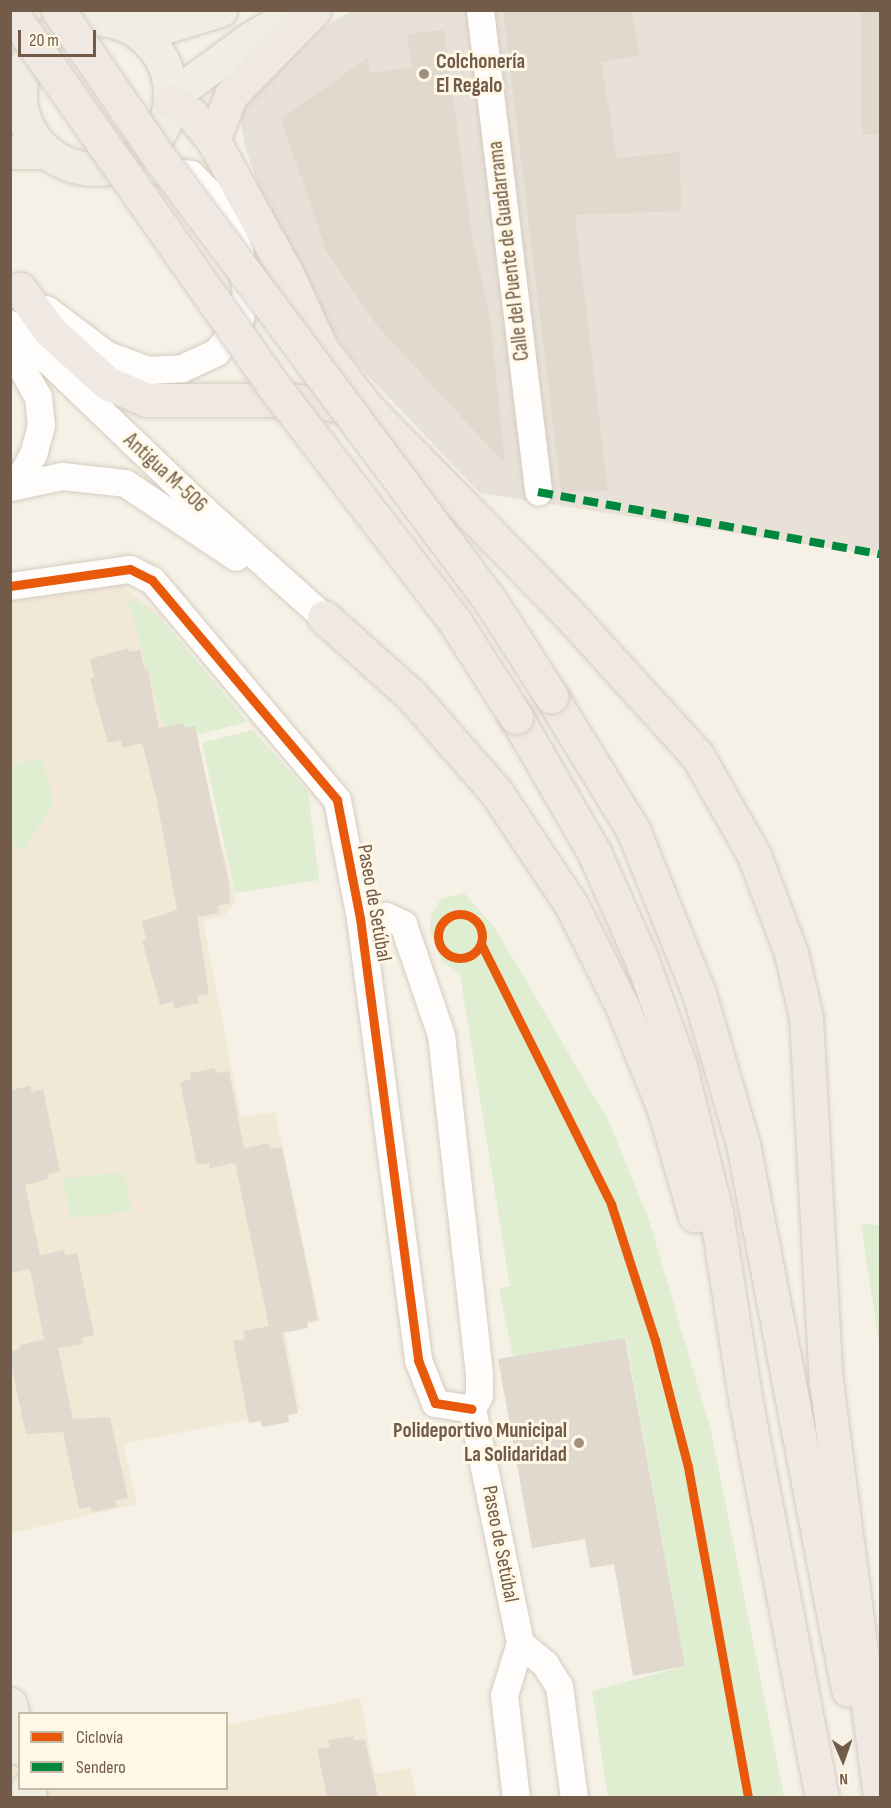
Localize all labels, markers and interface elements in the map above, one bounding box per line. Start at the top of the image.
scale bar [21,18,99,56]
text: 20 m [29,30,59,51]
place label: Colchonería El Regalo [436,49,525,99]
marker: Colchonería El Regalo [417,67,431,81]
street label: Calle del Puente de Guadarrama [483,140,535,362]
street label: Antigua M-506 [118,428,212,518]
street label: Paseo de Setúbal [351,842,397,964]
place label: Polideportivo Municipal La Solidaridad [393,1418,567,1468]
marker: Polideportivo Municipal La Solidaridad [572,1436,586,1450]
street label: Paseo de Setúbal [476,1483,524,1605]
legend [18,1712,228,1790]
text: Ciclovía [76,1727,123,1748]
north arrow [813,1730,873,1790]
text: Sendero [76,1757,126,1778]
text: N [839,1769,848,1788]

